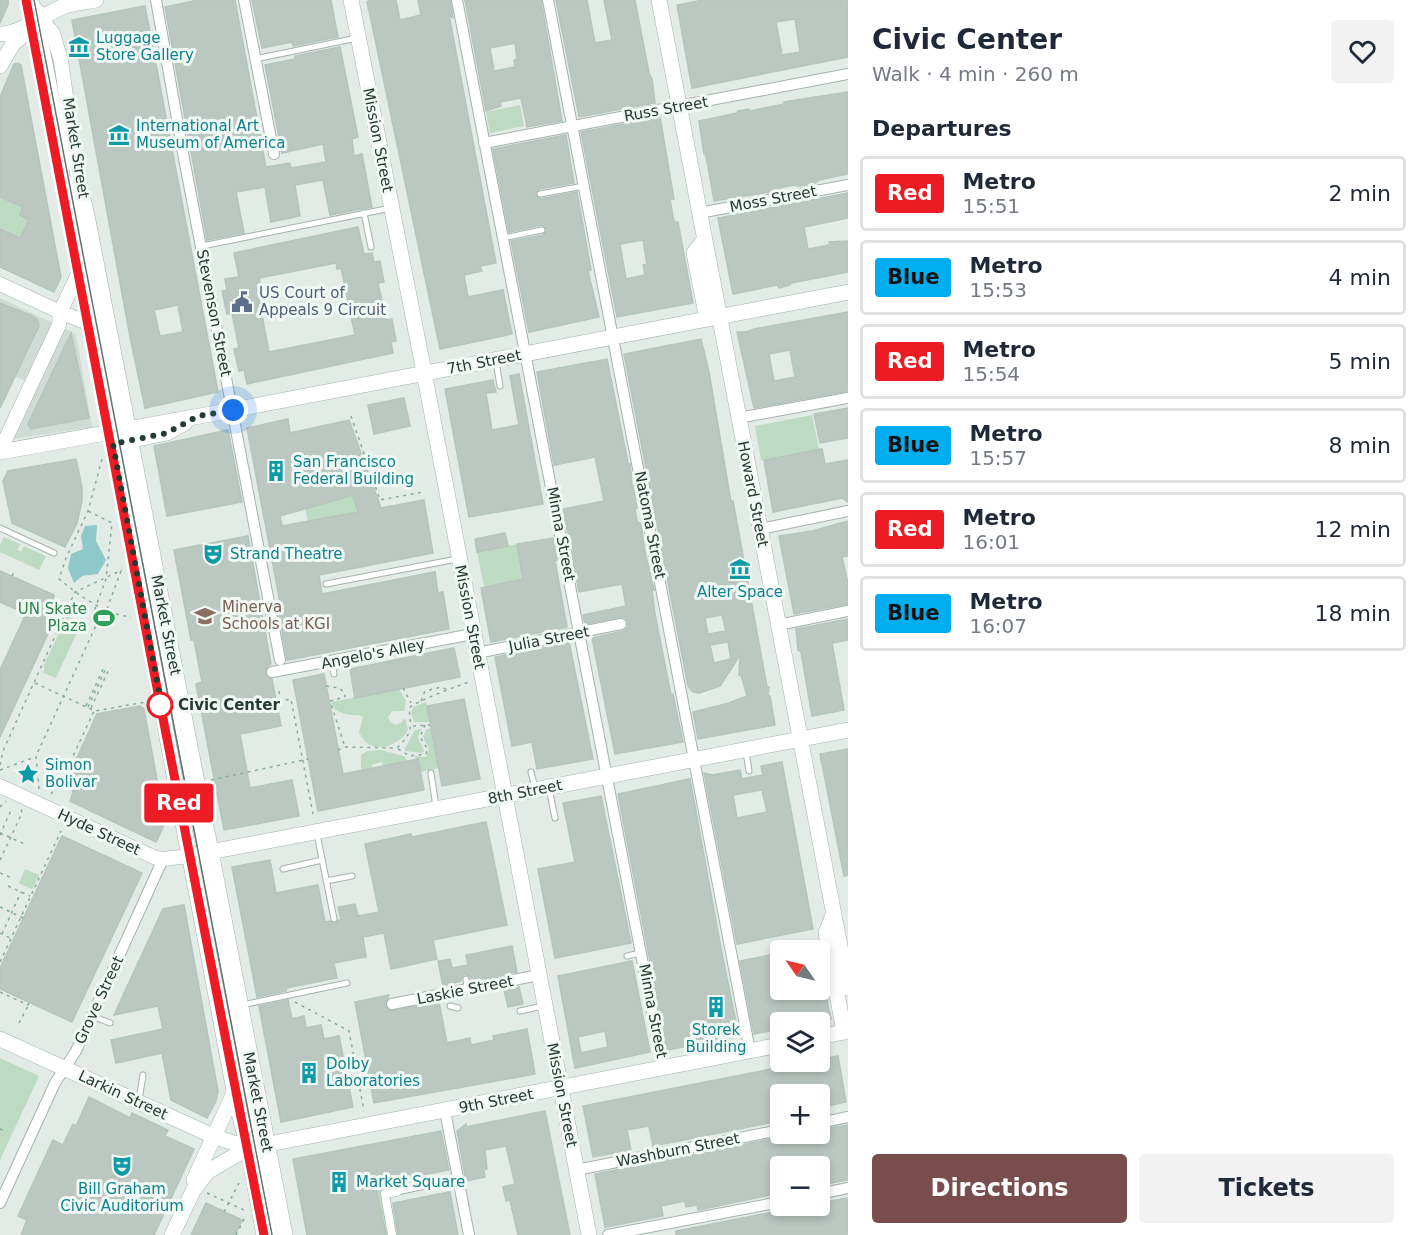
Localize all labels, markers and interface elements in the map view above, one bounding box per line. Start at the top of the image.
button: heart [1331,20,1394,83]
text: Civic Center [872,23,1062,56]
place label: Luggage Store Gallery [96,29,194,64]
museum icon: Luggage Store Gallery [67,35,91,59]
text: Walk · 4 min · 260 m [872,62,1079,86]
street label: Mission Street [359,86,397,194]
street label: Russ Street [622,93,710,125]
street label: Market Street [59,96,93,200]
text: Departures [872,116,1012,141]
place label: International Art Museum of America [136,117,285,152]
museum icon: International Art Museum of America [107,123,131,147]
text: Metro [962,169,1036,194]
text: Red [887,181,932,205]
text: 2 min [1329,181,1391,206]
street label: Moss Street [728,182,818,216]
text: 15:51 [962,194,1020,218]
street label: Stevenson Street [193,248,235,378]
text: Metro [969,253,1043,278]
text: Blue [887,265,939,289]
text: 4 min [1329,265,1391,290]
text: 15:53 [969,278,1027,302]
place label: US Court of Appeals 9 Circuit [259,284,386,319]
public building icon: US Court of Appeals 9 Circuit [230,290,254,314]
text: Metro [962,337,1036,362]
street label: 7th Street [445,346,523,378]
text: Red [887,349,932,373]
text: 5 min [1329,349,1391,374]
text: 15:54 [962,362,1020,386]
your location [218,395,248,425]
text: Metro [969,421,1043,446]
text: Blue [887,433,939,457]
text: 8 min [1329,433,1391,458]
street label: Howard Street [734,439,772,549]
text: 15:57 [969,446,1027,470]
place label: San Francisco Federal Building [293,453,414,488]
building icon: San Francisco Federal Building [264,459,288,483]
street label: Natoma Street [631,469,669,581]
street label: Minna Street [543,485,579,583]
text: Metro [962,505,1036,530]
text: Red [887,517,932,541]
text: 12 min [1315,517,1391,542]
text: 16:01 [962,530,1020,554]
theatre icon: Strand Theatre [201,542,225,566]
place label: Strand Theatre [230,545,343,563]
museum icon: Alter Space [728,557,752,581]
street label: Mission Street [451,563,489,671]
street label: Market Street [147,573,185,677]
place label: Alter Space [697,583,783,601]
text: Metro [969,589,1043,614]
place label: Minerva Schools at KGI [222,598,330,633]
place label: UN Skate Plaza [18,600,87,635]
text: Blue [887,601,939,625]
text: 18 min [1315,601,1391,626]
school or university icon: Minerva Schools at KGI [193,604,217,628]
sports icon: UN Skate Plaza [92,606,116,630]
text: 16:07 [969,614,1027,638]
street label: Julia Street [506,622,591,656]
street label: Angelo's Alley [320,635,427,673]
marker: Civic Center [147,692,173,718]
place label: Civic Center [178,696,280,714]
place label: Simon Bolivar [45,756,98,791]
place icon: Simon Bolivar [16,762,40,786]
street label: 8th Street [486,776,564,808]
line badge: Red [144,784,213,822]
text: Red [156,791,202,815]
street label: Hyde Street [55,805,143,859]
north arrow [770,940,830,1000]
map controls [770,940,830,1216]
street label: Grove Street [71,953,127,1047]
street label: Minna Street [635,962,671,1060]
street label: Laskie Street [415,972,515,1008]
building icon: Storek Building [704,995,728,1019]
button: layers [770,1012,830,1072]
place label: Storek Building [686,1021,746,1056]
street label: Mission Street [543,1041,581,1149]
street label: Market Street [239,1050,277,1154]
place label: Dolby Laboratories [326,1055,420,1090]
building icon: Dolby Laboratories [297,1061,321,1085]
street label: Larkin Street [75,1066,171,1124]
button: + [770,1084,830,1144]
street label: 9th Street [457,1085,535,1117]
street label: Washburn Street [615,1129,741,1171]
theatre icon: Bill Graham Civic Auditorium [110,1154,134,1178]
button: Directions [872,1154,1127,1223]
button: Tickets [1139,1154,1394,1223]
button: − [770,1156,830,1216]
building icon: Market Square [327,1170,351,1194]
place label: Market Square [356,1173,465,1191]
place label: Bill Graham Civic Auditorium [60,1180,184,1215]

